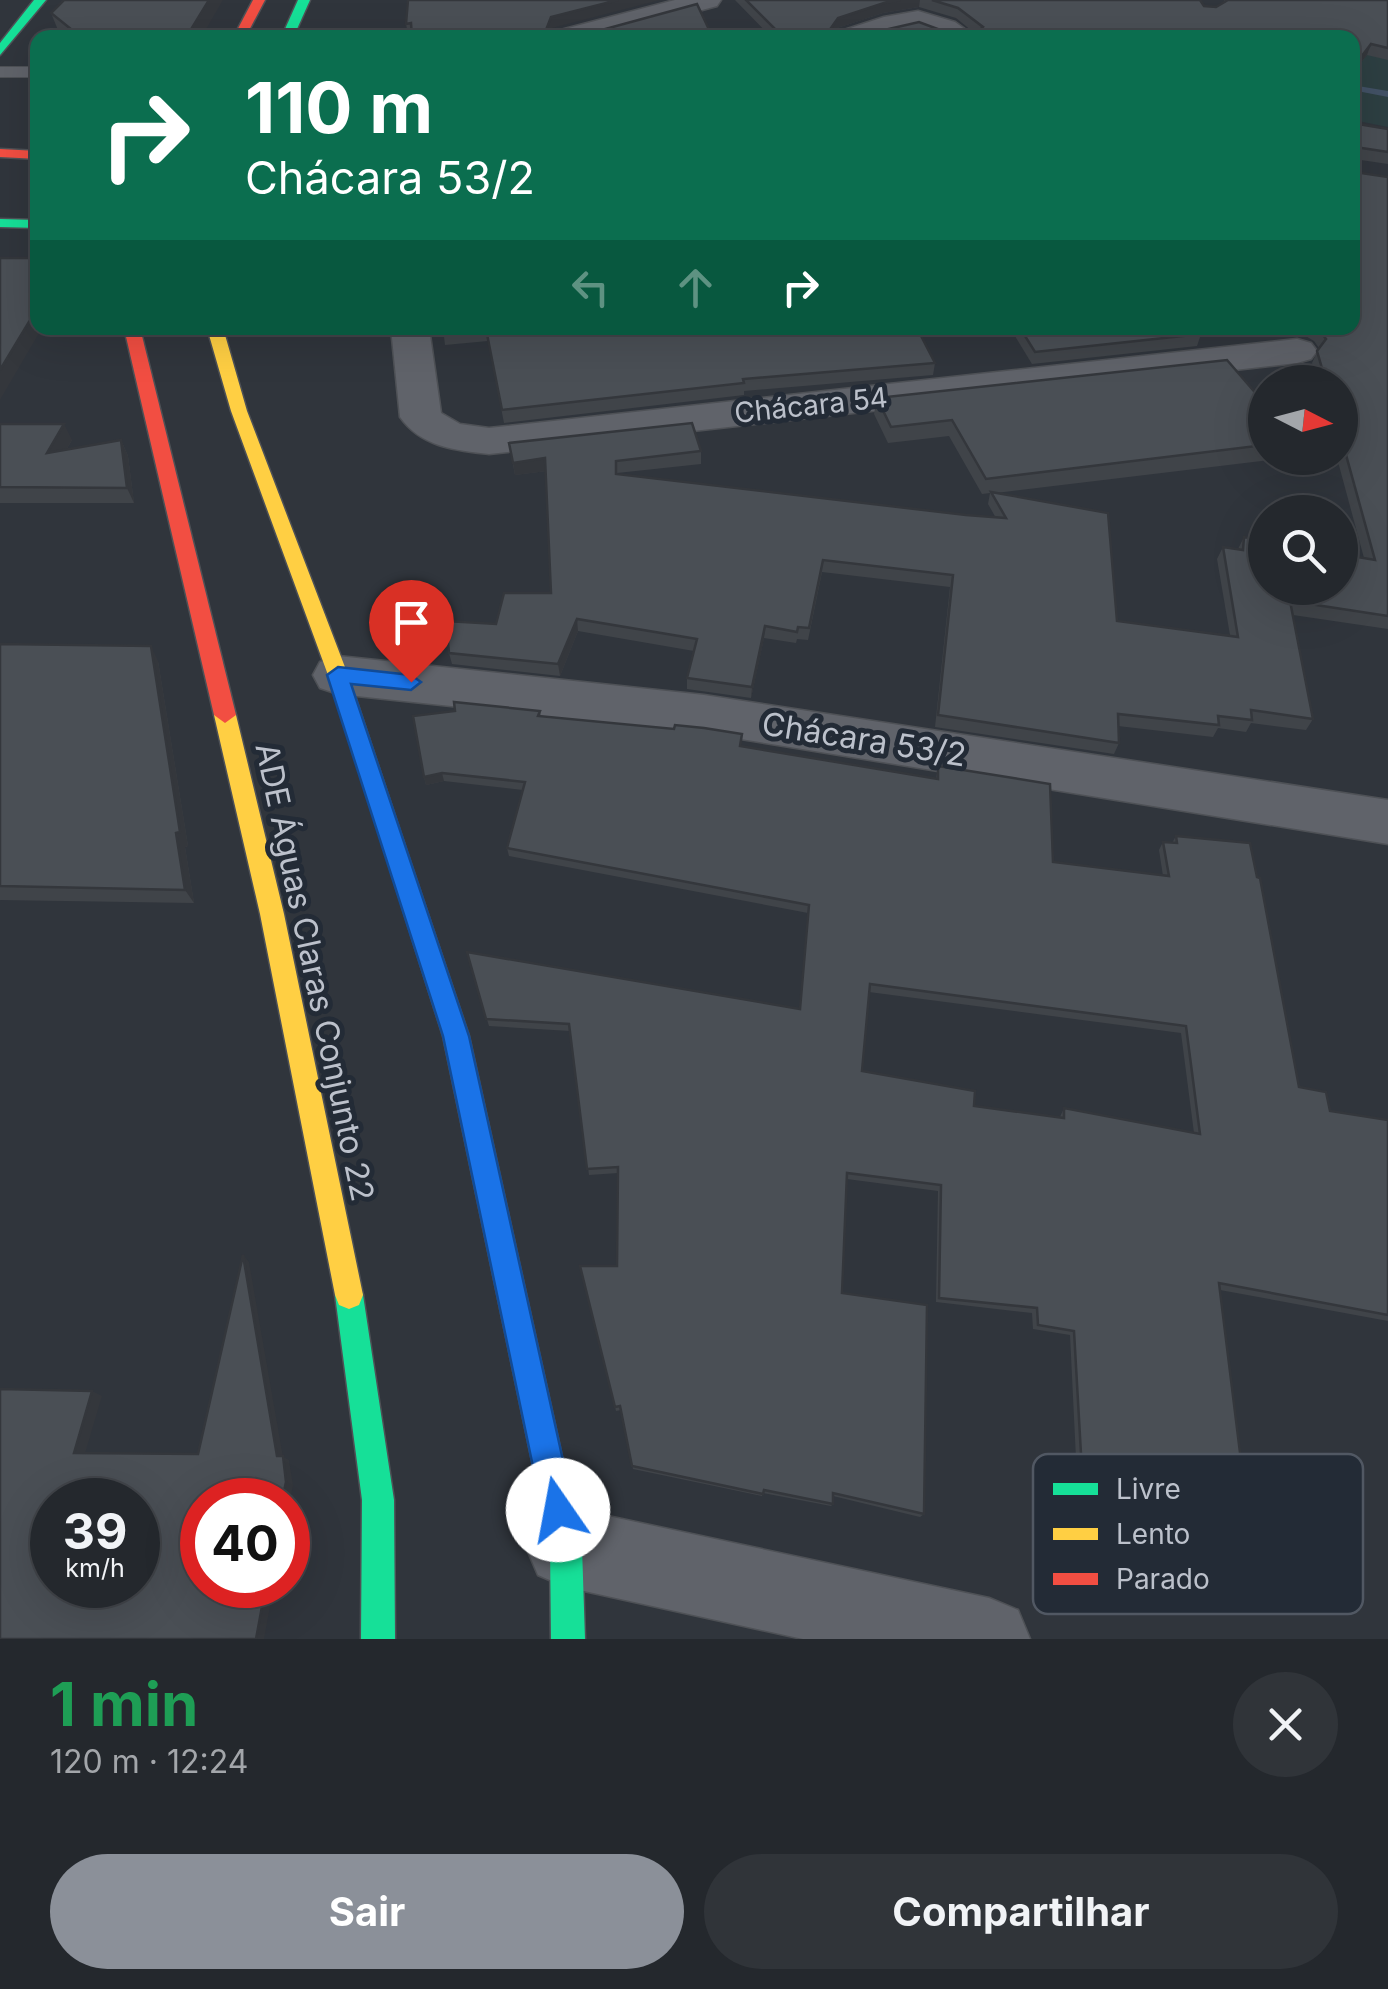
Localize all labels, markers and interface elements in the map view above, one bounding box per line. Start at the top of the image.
text: 110 m [245,65,433,150]
icon: right [80,70,210,200]
text: Chácara 53/2 [245,150,535,205]
icon: left [563,260,618,315]
icon: ahead [668,260,723,315]
icon: right [773,260,828,315]
north arrow [1248,365,1358,475]
map controls [1248,365,1358,605]
street label: Chácara 54 [733,380,889,430]
button: search [1248,495,1358,605]
pin [369,580,454,683]
icon: arrive [384,595,439,650]
street label: Chácara 53/2 [759,704,969,774]
street label: ADE Águas Claras Conjunto 22 [247,739,383,1205]
legend [1033,1454,1363,1614]
position arrow [506,1458,610,1562]
text: Livre [1116,1472,1181,1506]
speed limit sign: 40 [180,1478,310,1608]
text: 39 [63,1501,127,1561]
text: Lento [1116,1517,1190,1551]
text: km/h [65,1553,125,1583]
text: Parado [1116,1562,1210,1596]
text: 1 min [50,1668,198,1740]
button: close [1233,1672,1338,1777]
text: 120 m · 12:24 [50,1742,248,1781]
button: Sair [50,1854,684,1969]
button: Compartilhar [704,1854,1338,1969]

